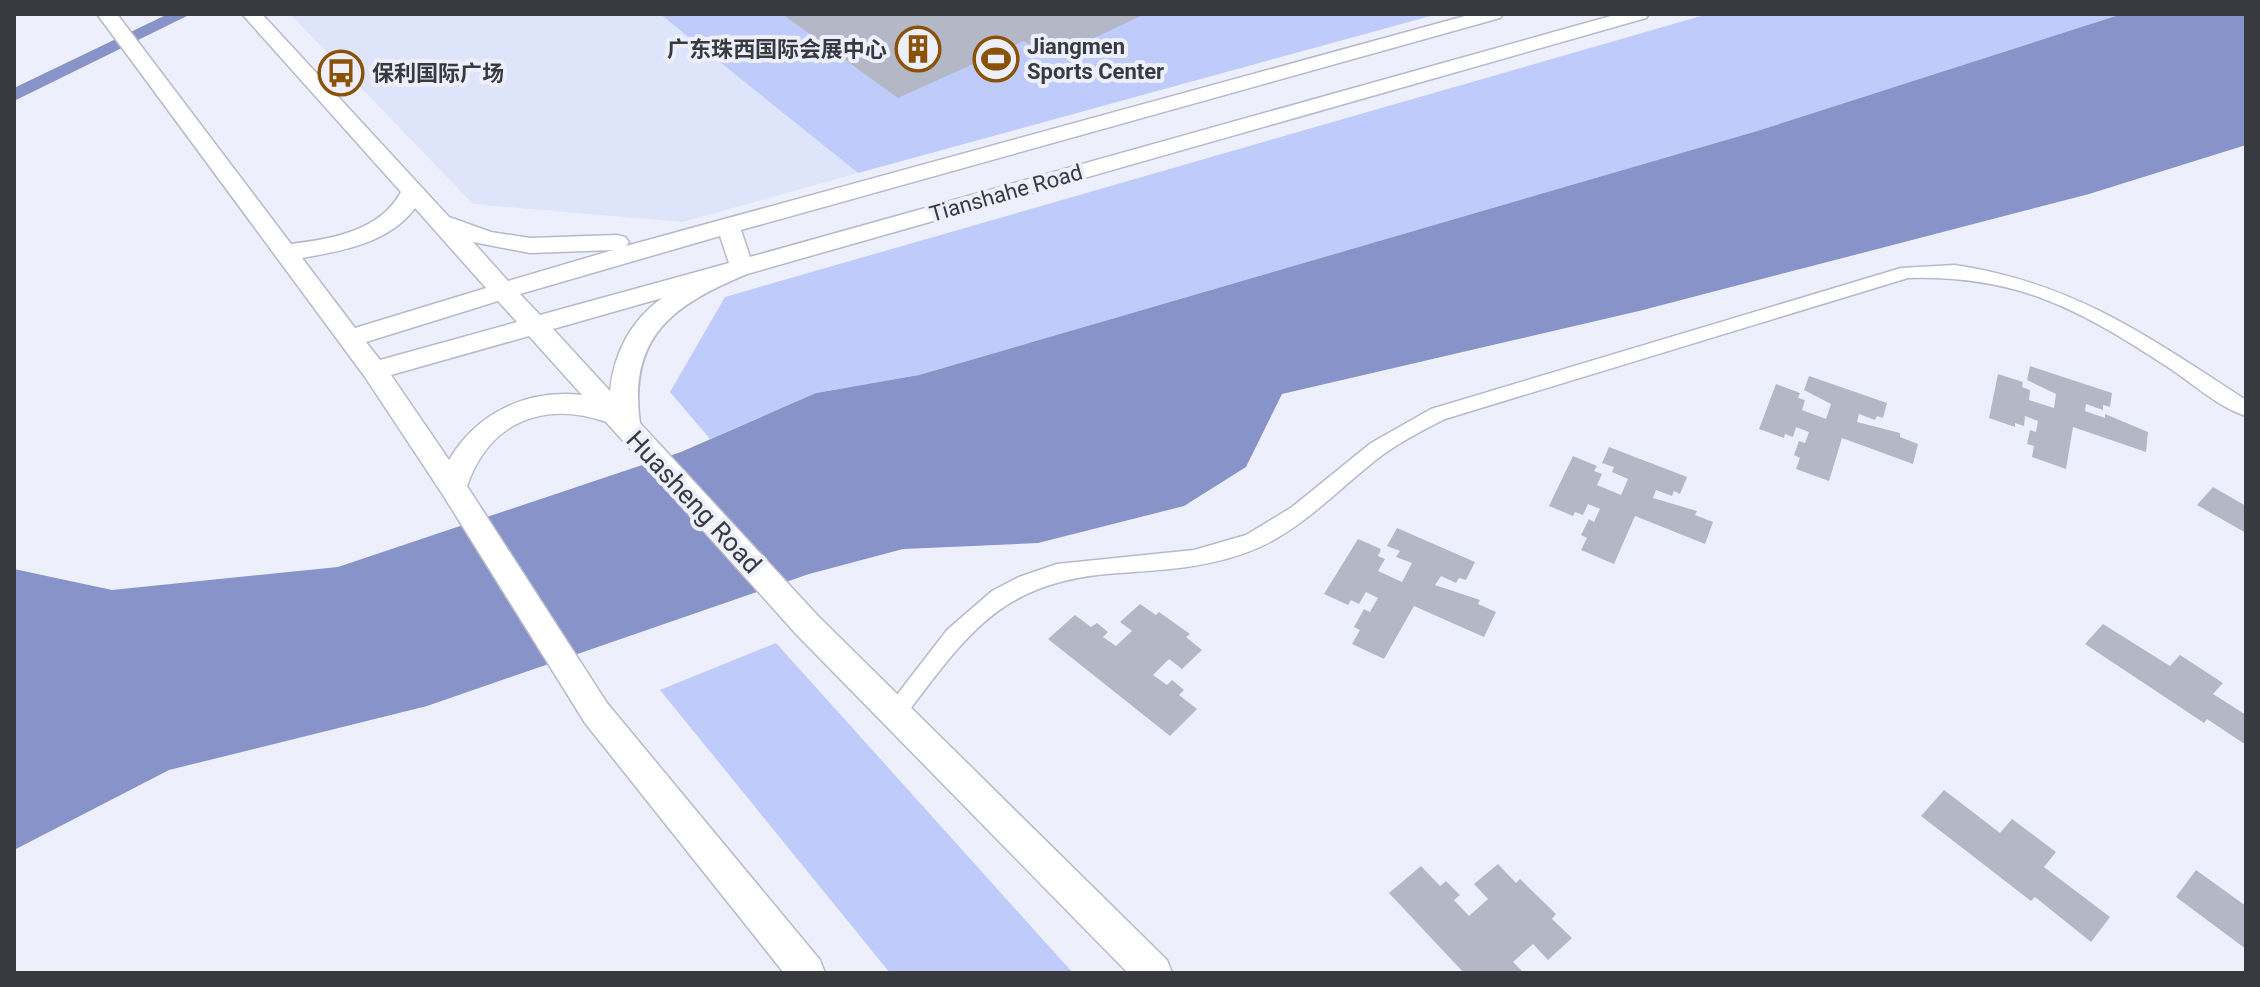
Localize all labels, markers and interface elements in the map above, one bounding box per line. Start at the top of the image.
building icon: 广东珠西国际会展中心 [894,25,942,73]
place label: Jiangmen Sports Center [1027,34,1164,84]
sports icon: Jiangmen Sports Center [972,35,1020,83]
place label: 广东珠西国际会展中心 [667,37,887,62]
bus stop icon: 保利国际广场 [317,49,365,97]
place label: 保利国际广场 [372,61,504,86]
street label: Tianshahe Road [927,159,1085,227]
street label: Huasheng Road [620,425,768,579]

